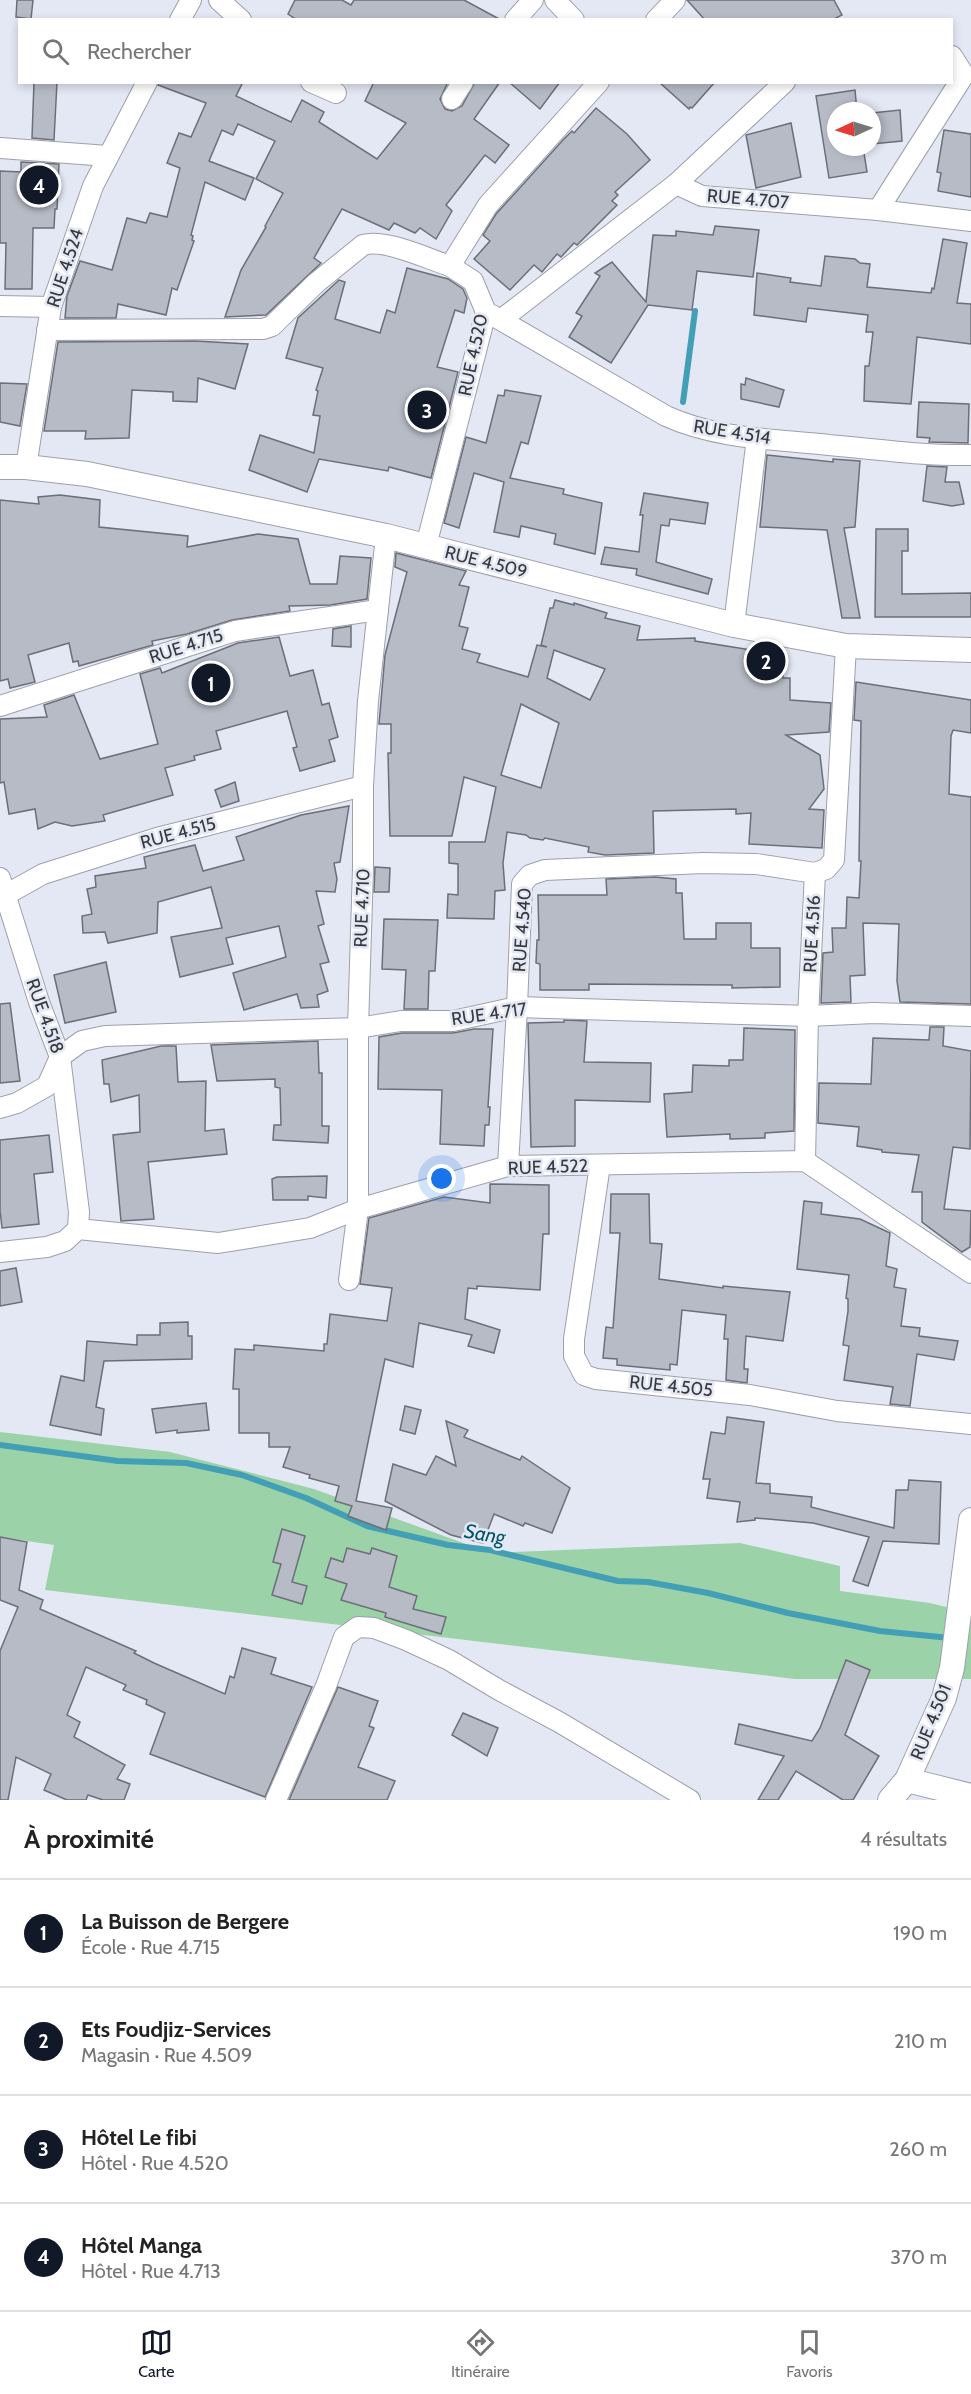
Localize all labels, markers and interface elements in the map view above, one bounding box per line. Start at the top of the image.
search box [18,18,953,84]
icon: search [39,35,72,68]
text: Rechercher [87,38,191,65]
north arrow [827,102,881,156]
pin: 4 [20,162,58,207]
street label: RUE 4.707 [706,184,790,214]
street label: RUE 4.524 [42,226,88,310]
street label: RUE 4.520 [454,312,492,398]
pin: 3 [408,388,446,432]
street label: RUE 4.514 [692,415,772,449]
street label: RUE 4.509 [442,541,530,583]
street label: RUE 4.715 [146,624,226,668]
pin: 2 [746,638,786,684]
pin: 1 [192,660,230,706]
street label: RUE 4.515 [138,812,218,854]
street label: RUE 4.710 [350,868,374,948]
street label: RUE 4.540 [508,887,536,973]
street label: RUE 4.516 [799,895,825,973]
street label: RUE 4.518 [21,975,69,1057]
street label: RUE 4.717 [450,998,528,1030]
street label: RUE 4.522 [507,1155,589,1179]
your location [427,1164,456,1193]
street label: RUE 4.505 [628,1371,714,1401]
water label: Sang [463,1519,508,1550]
street label: RUE 4.501 [906,1681,956,1763]
text: À proximité [24,1823,154,1855]
text: 4 résultats [860,1827,947,1851]
text: La Buisson de Bergere [81,1908,289,1935]
text: 1 [40,1921,47,1945]
text: 190 m [893,1921,947,1945]
text: École · Rue 4.715 [81,1935,220,1959]
text: Ets Foudjiz-Services [81,2016,271,2043]
text: 2 [38,2029,49,2053]
text: 210 m [894,2029,947,2053]
text: Magasin · Rue 4.509 [81,2043,252,2067]
text: Hôtel Le fibi [81,2124,197,2151]
text: 3 [38,2137,49,2161]
text: 260 m [889,2137,947,2161]
text: Hôtel · Rue 4.520 [81,2151,229,2175]
text: Hôtel Manga [81,2232,202,2259]
text: 4 [37,2245,50,2269]
text: 370 m [890,2245,947,2269]
text: Hôtel · Rue 4.713 [81,2259,221,2283]
tab: Carte [138,2326,174,2381]
tab: Itinéraire [451,2326,510,2381]
tab: Favoris [786,2326,833,2381]

